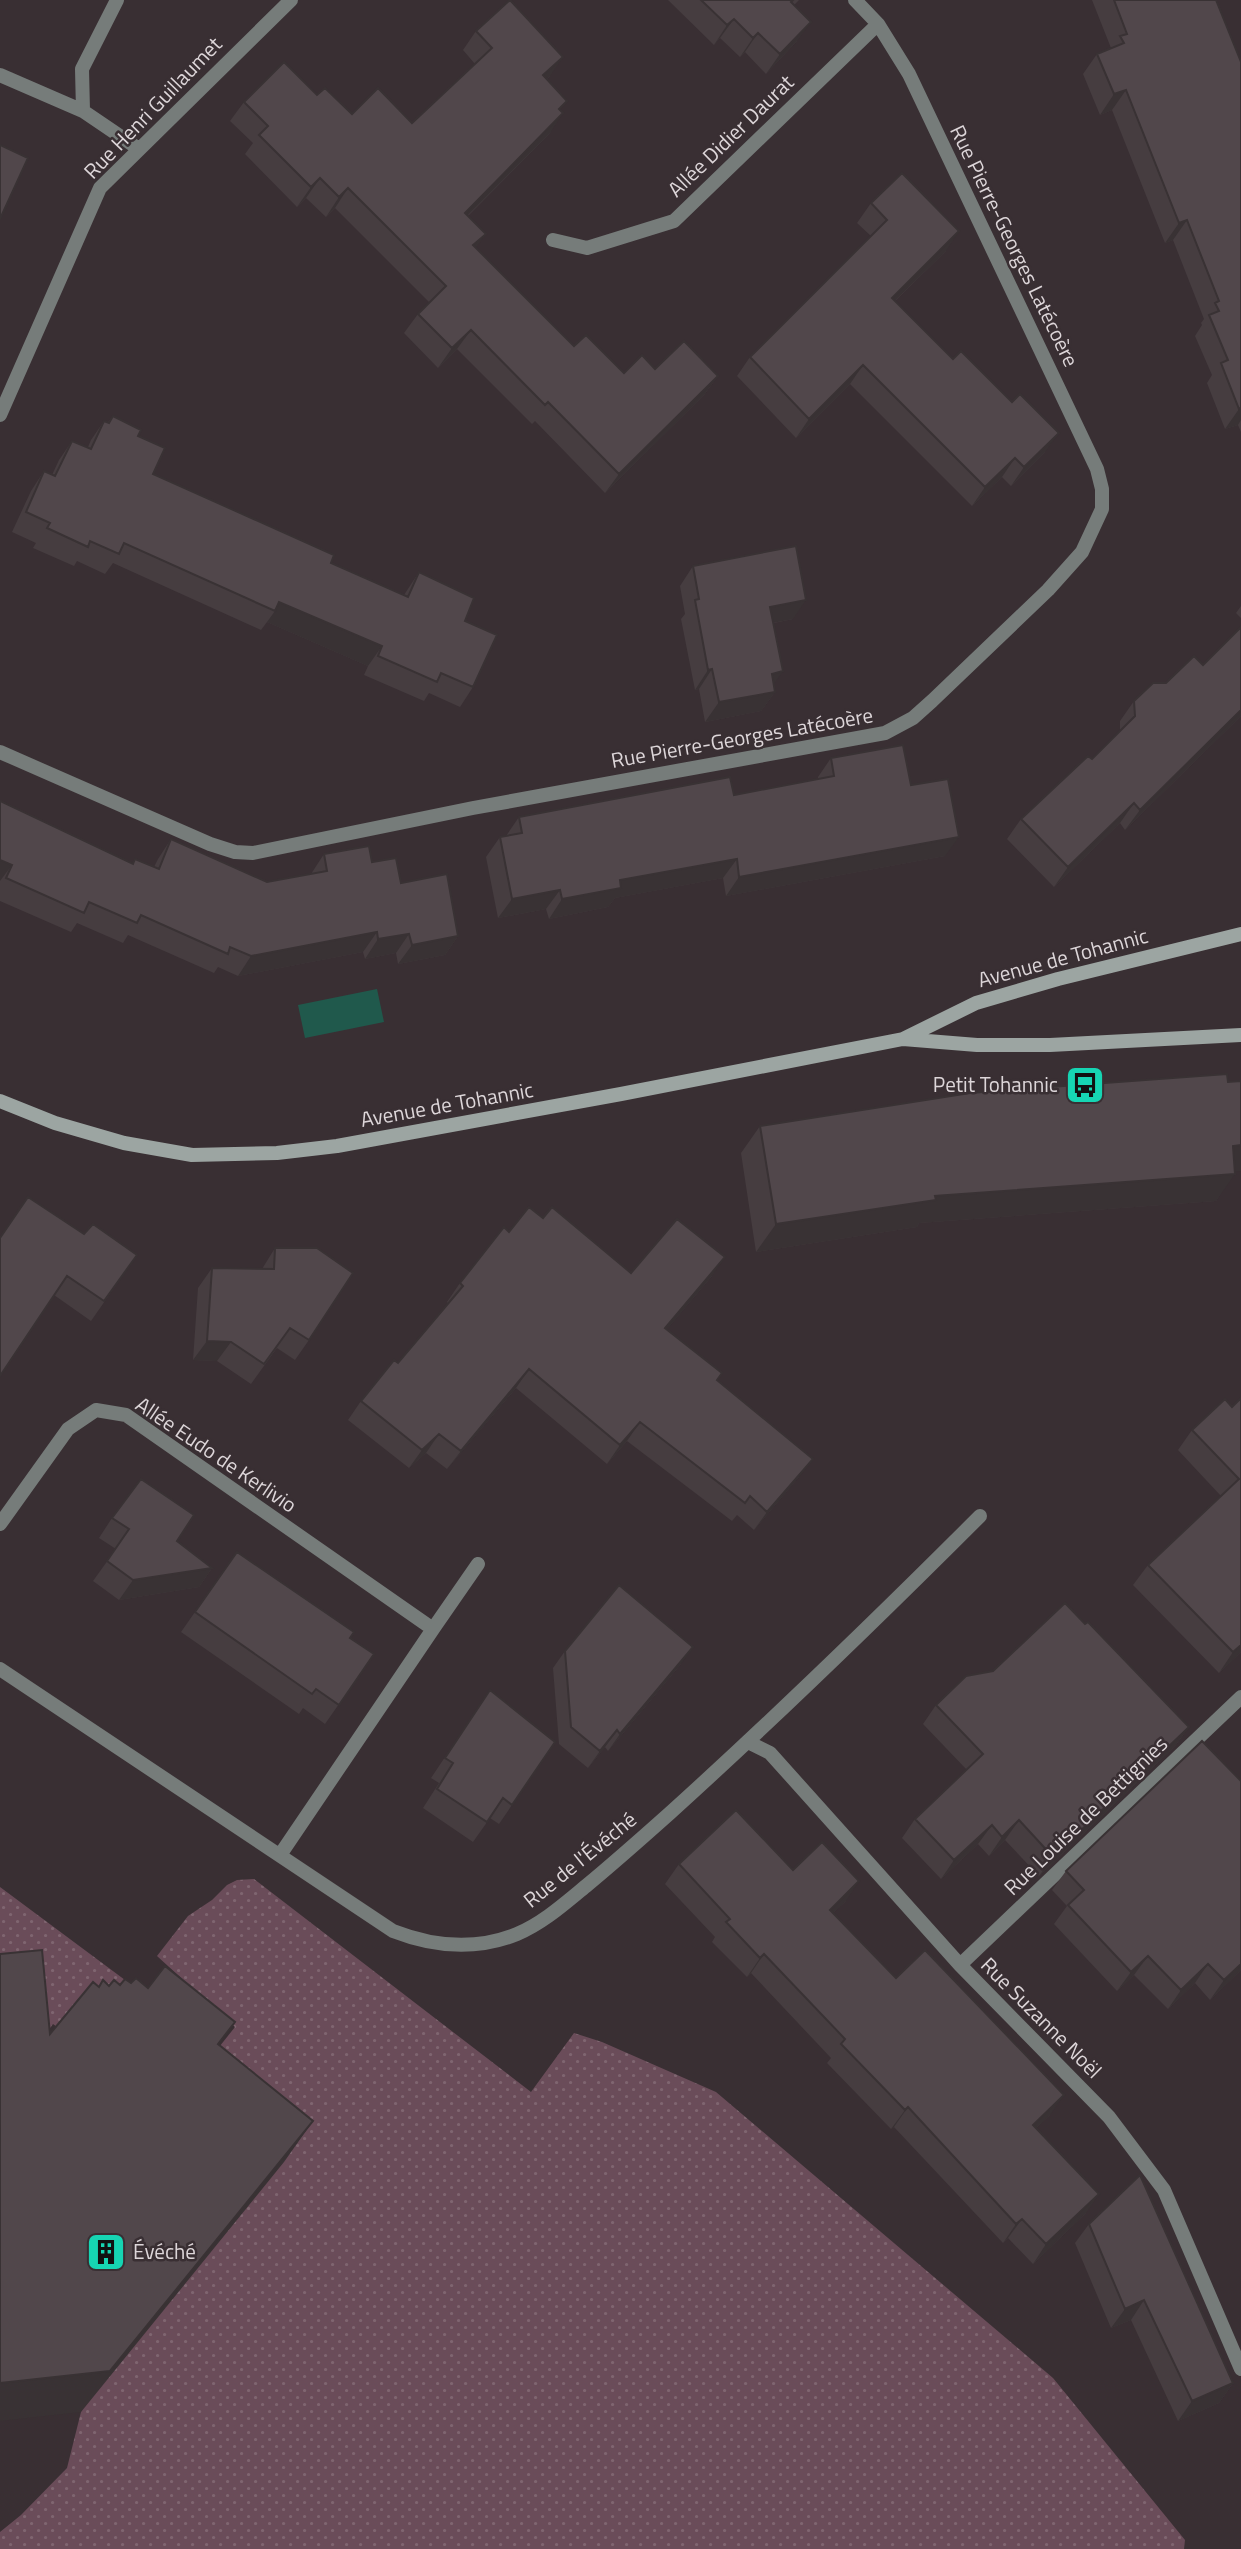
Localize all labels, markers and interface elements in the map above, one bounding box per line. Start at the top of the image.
street label: Rue Henri Guillaumet [76,28,229,186]
street label: Allée Didier Daurat [660,66,801,204]
street label: Rue Pierre-Georges Latécoère [942,119,1087,372]
street label: Rue Pierre-Georges Latécoère [608,698,875,776]
street label: Avenue de Tohannic [974,919,1151,995]
bus stop icon: Petit Tohannic [1064,1064,1106,1106]
place label: Petit Tohannic [933,1068,1058,1100]
street label: Avenue de Tohannic [358,1073,536,1135]
street label: Allée Eudo de Kerlivio [129,1388,304,1520]
street label: Rue Louise de Bettignies [996,1728,1175,1902]
street label: Rue de l'Évéché [516,1803,643,1915]
street label: Rue Suzanne Noël [974,1949,1110,2085]
building icon: Évéché [85,2231,127,2273]
place label: Évéché [133,2235,196,2267]

